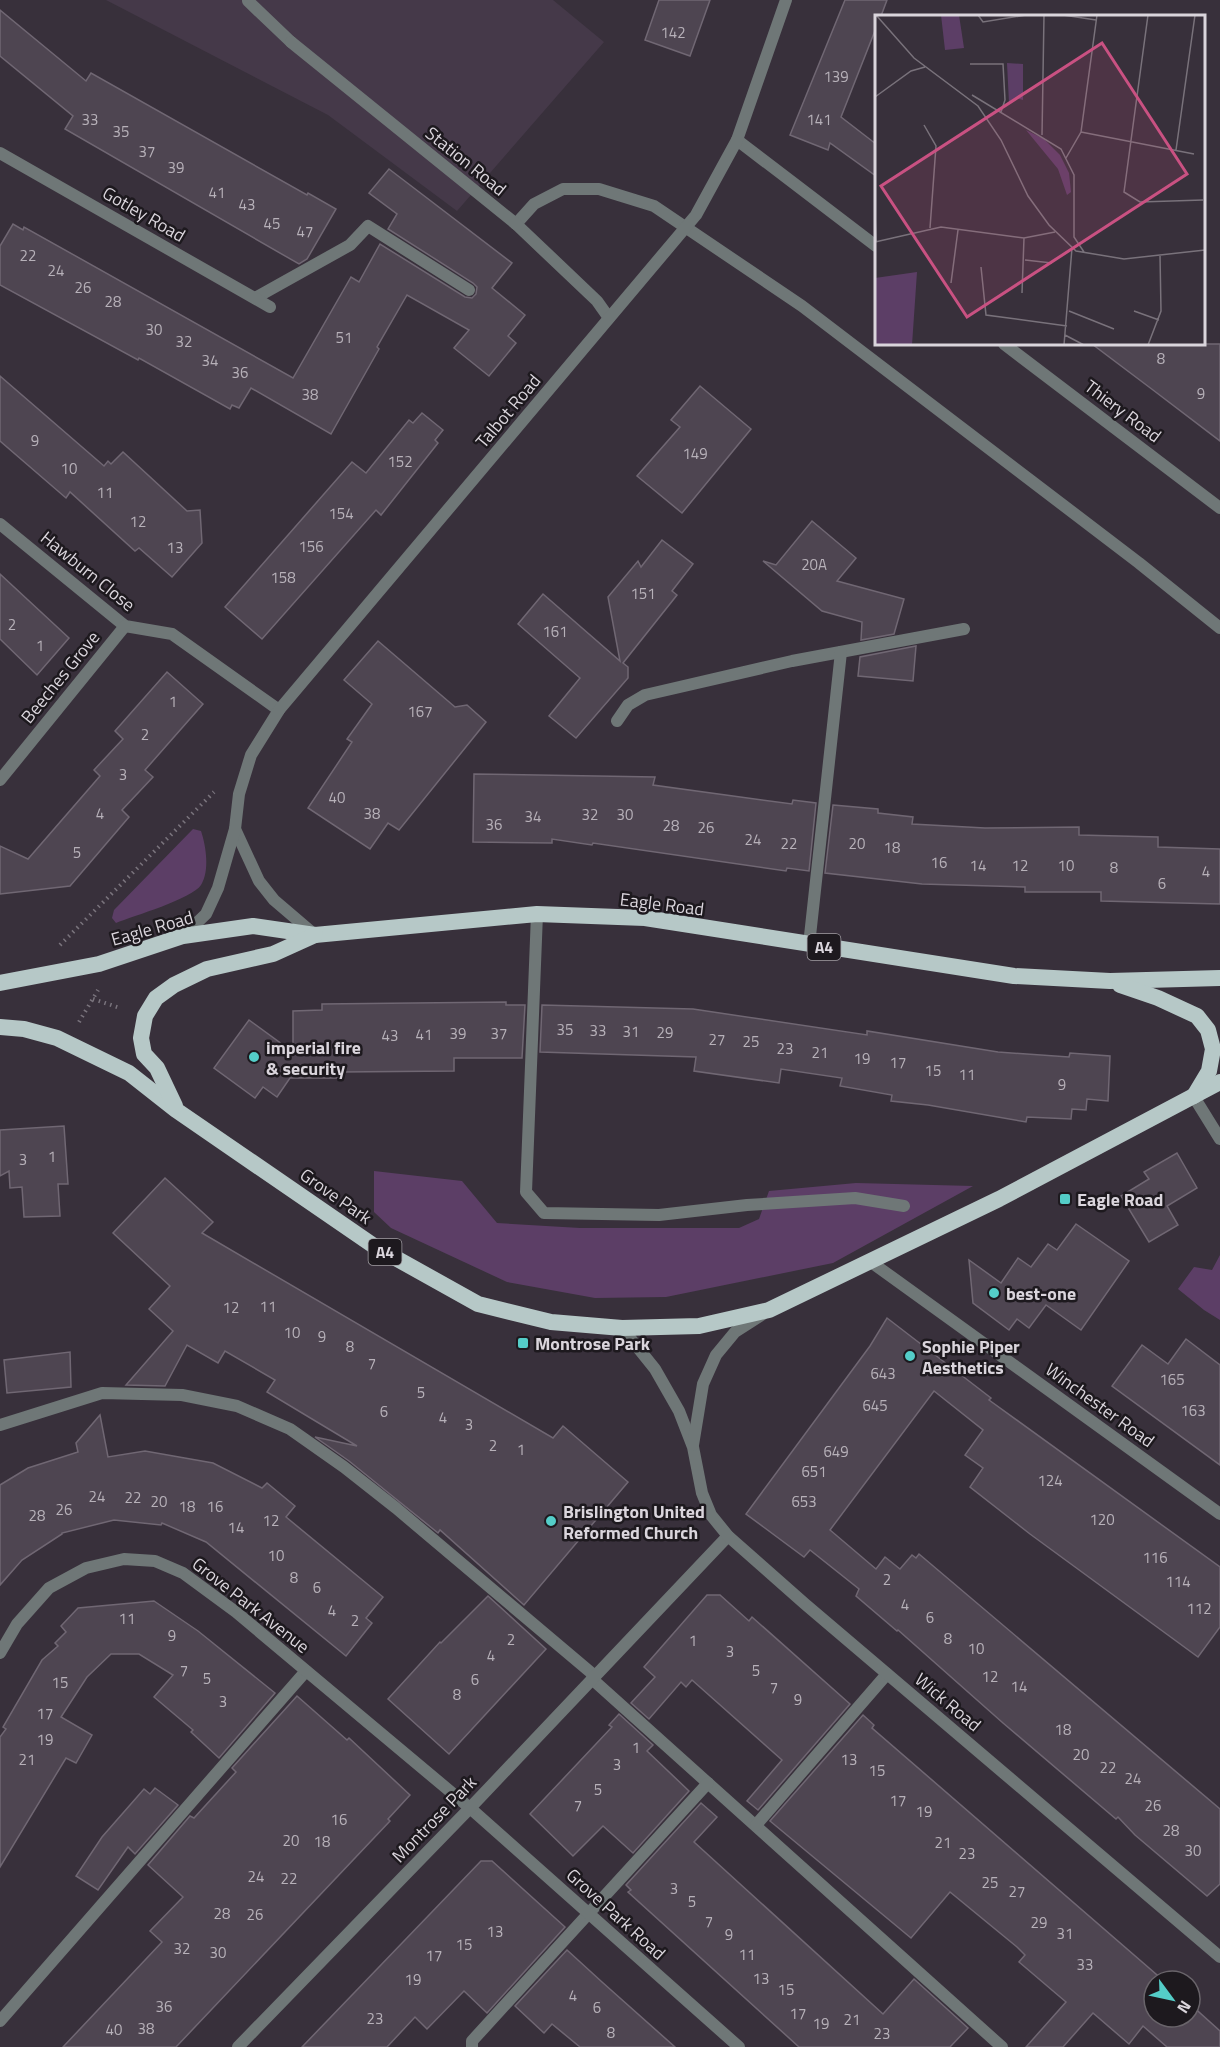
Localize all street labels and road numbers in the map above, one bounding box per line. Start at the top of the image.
street label: Station Road [420,120,512,202]
street label: Gotley Road [98,179,190,249]
street label: Talbot Road [469,368,547,454]
street label: Thiery Road [1079,373,1167,449]
street label: Hawburn Close [35,524,141,618]
street label: Beeches Grove [14,625,106,729]
street label: Eagle Road [618,885,706,923]
street label: Eagle Road [108,903,196,953]
road number: A4 [808,934,840,960]
street label: Grove Park [294,1161,378,1231]
road number: A4 [368,1239,402,1265]
street label: Winchester Road [1040,1356,1160,1454]
street label: Grove Park Avenue [186,1550,316,1660]
street label: Wick Road [909,1666,987,1738]
street label: Montrose Park [385,1769,483,1869]
street label: Grove Park Road [560,1862,672,1966]

